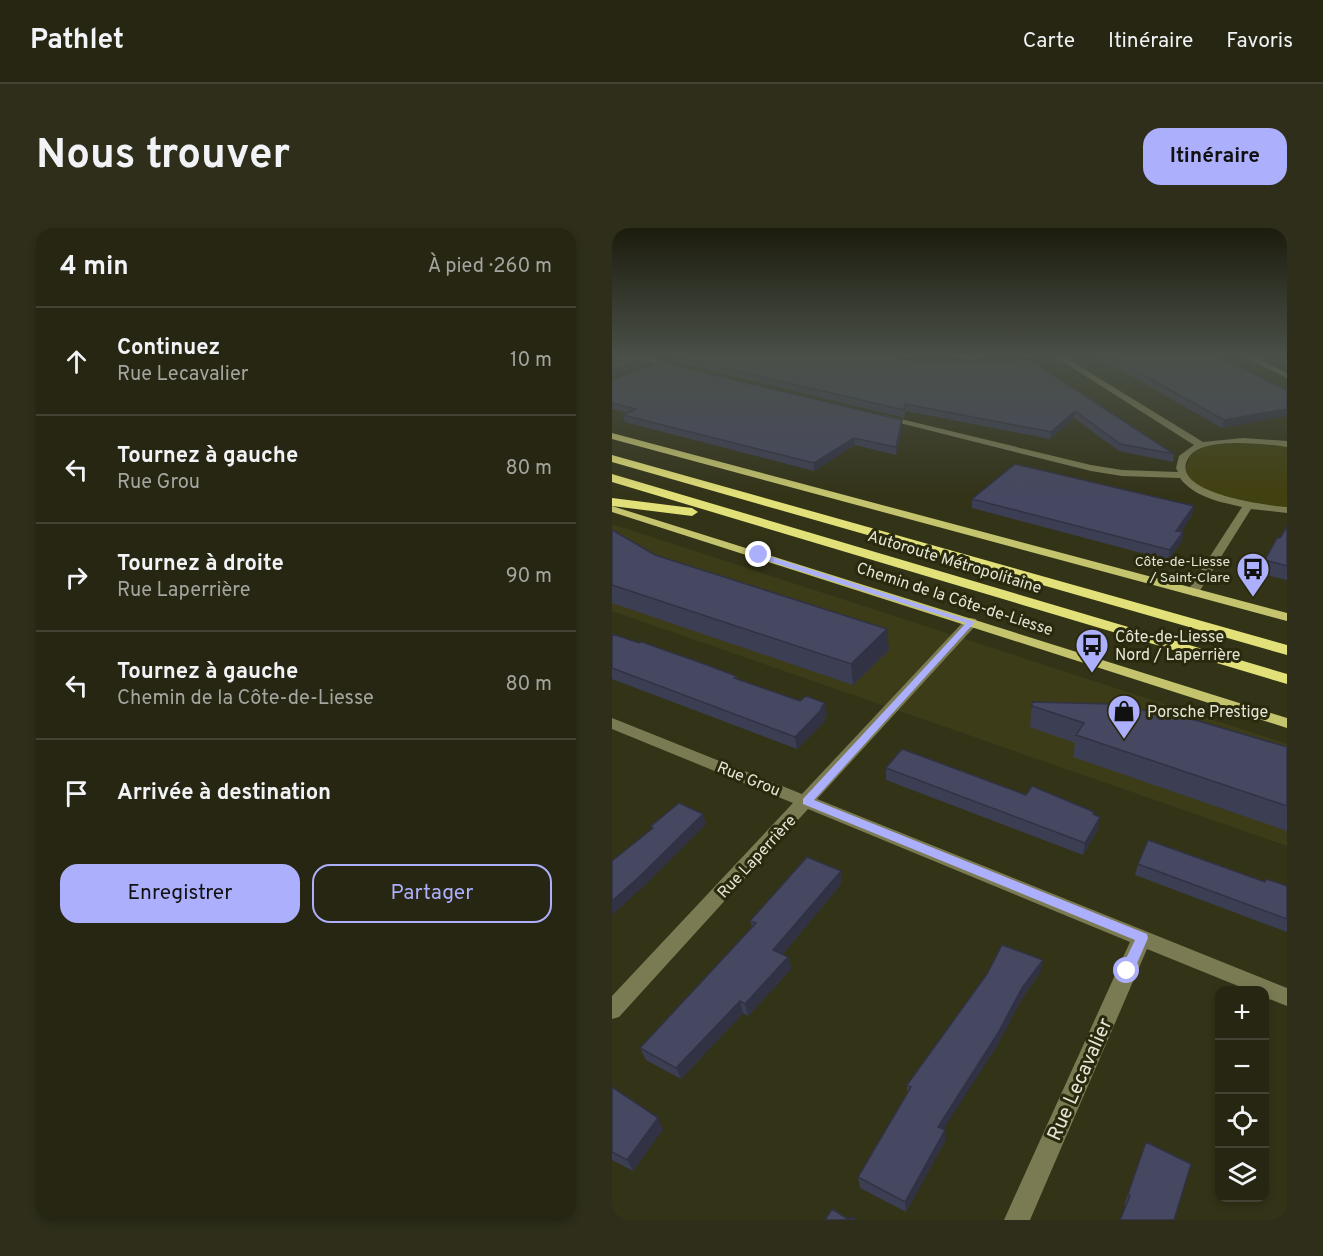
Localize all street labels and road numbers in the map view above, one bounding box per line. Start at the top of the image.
street label: Autoroute Métropolitaine [865,527,1044,599]
street label: Chemin de la Côte-de-Liesse [854,559,1055,641]
street label: Rue Grou [714,758,783,802]
street label: Rue Laperrière [714,812,801,903]
street label: Rue Lecavalier [1042,1014,1120,1145]

